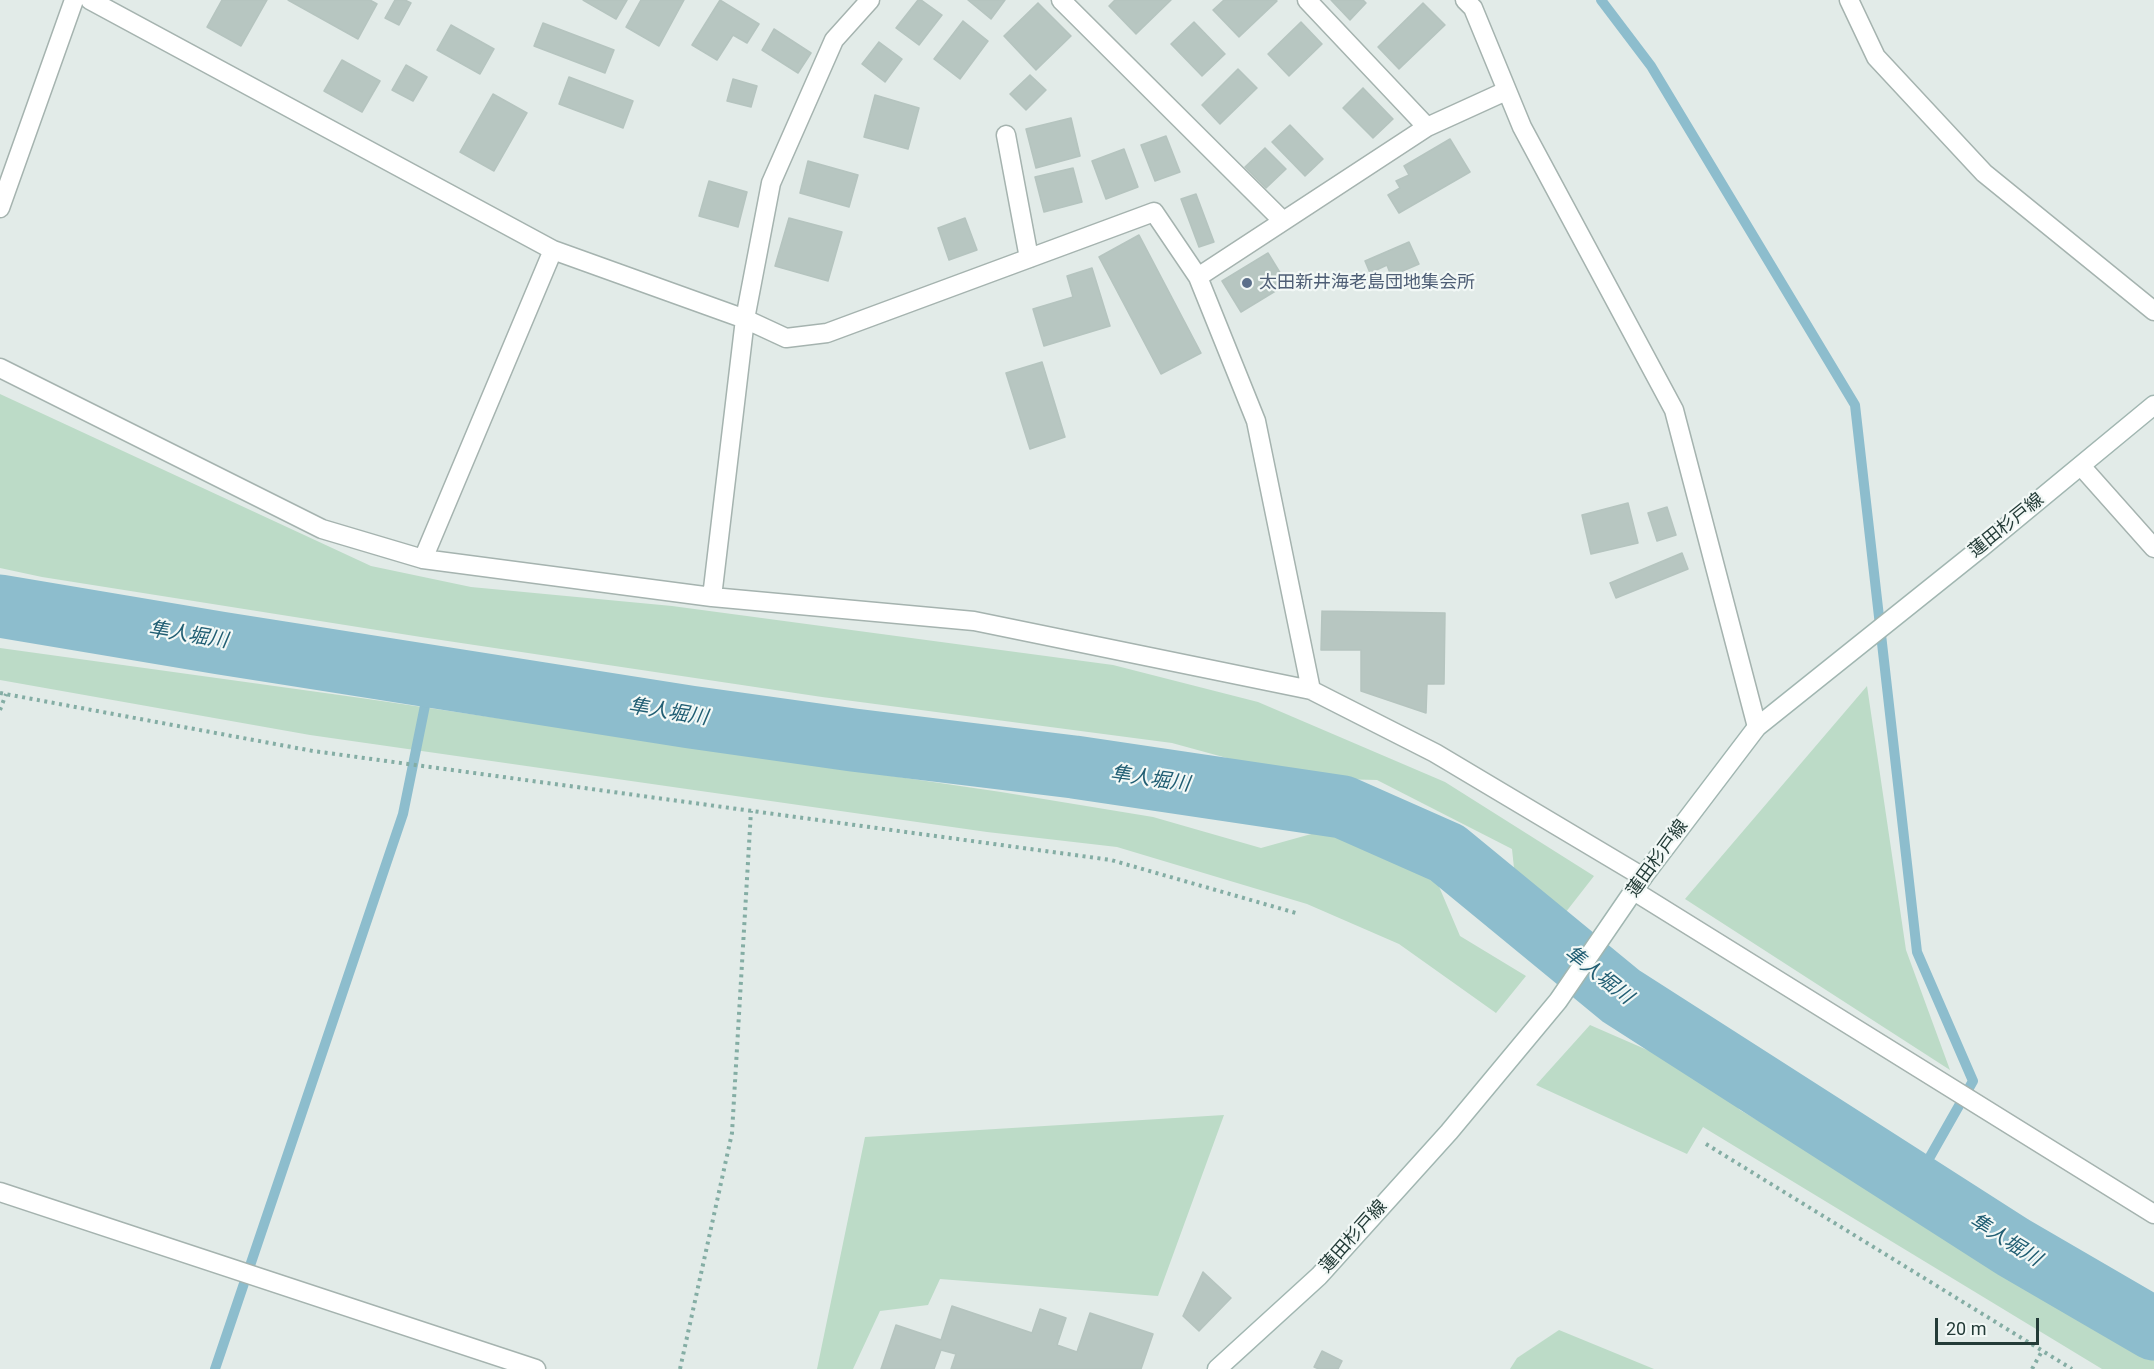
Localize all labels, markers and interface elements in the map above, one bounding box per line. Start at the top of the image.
place label: 太田新井海老島団地集会所 [1259,272,1475,294]
marker: 太田新井海老島団地集会所 [1240,276,1254,290]
street label: 蓮田杉戸線 [1965,489,2049,563]
water label: 隼人堀川 [147,618,229,654]
water label: 隼人堀川 [627,695,709,731]
water label: 隼人堀川 [1109,763,1191,797]
street label: 蓮田杉戸線 [1623,816,1693,902]
water label: 隼人堀川 [1559,942,1637,1010]
street label: 蓮田杉戸線 [1316,1196,1392,1278]
water label: 隼人堀川 [1965,1210,2045,1272]
scale bar [1938,1306,2042,1344]
text: 20 m [1946,1318,1986,1339]

